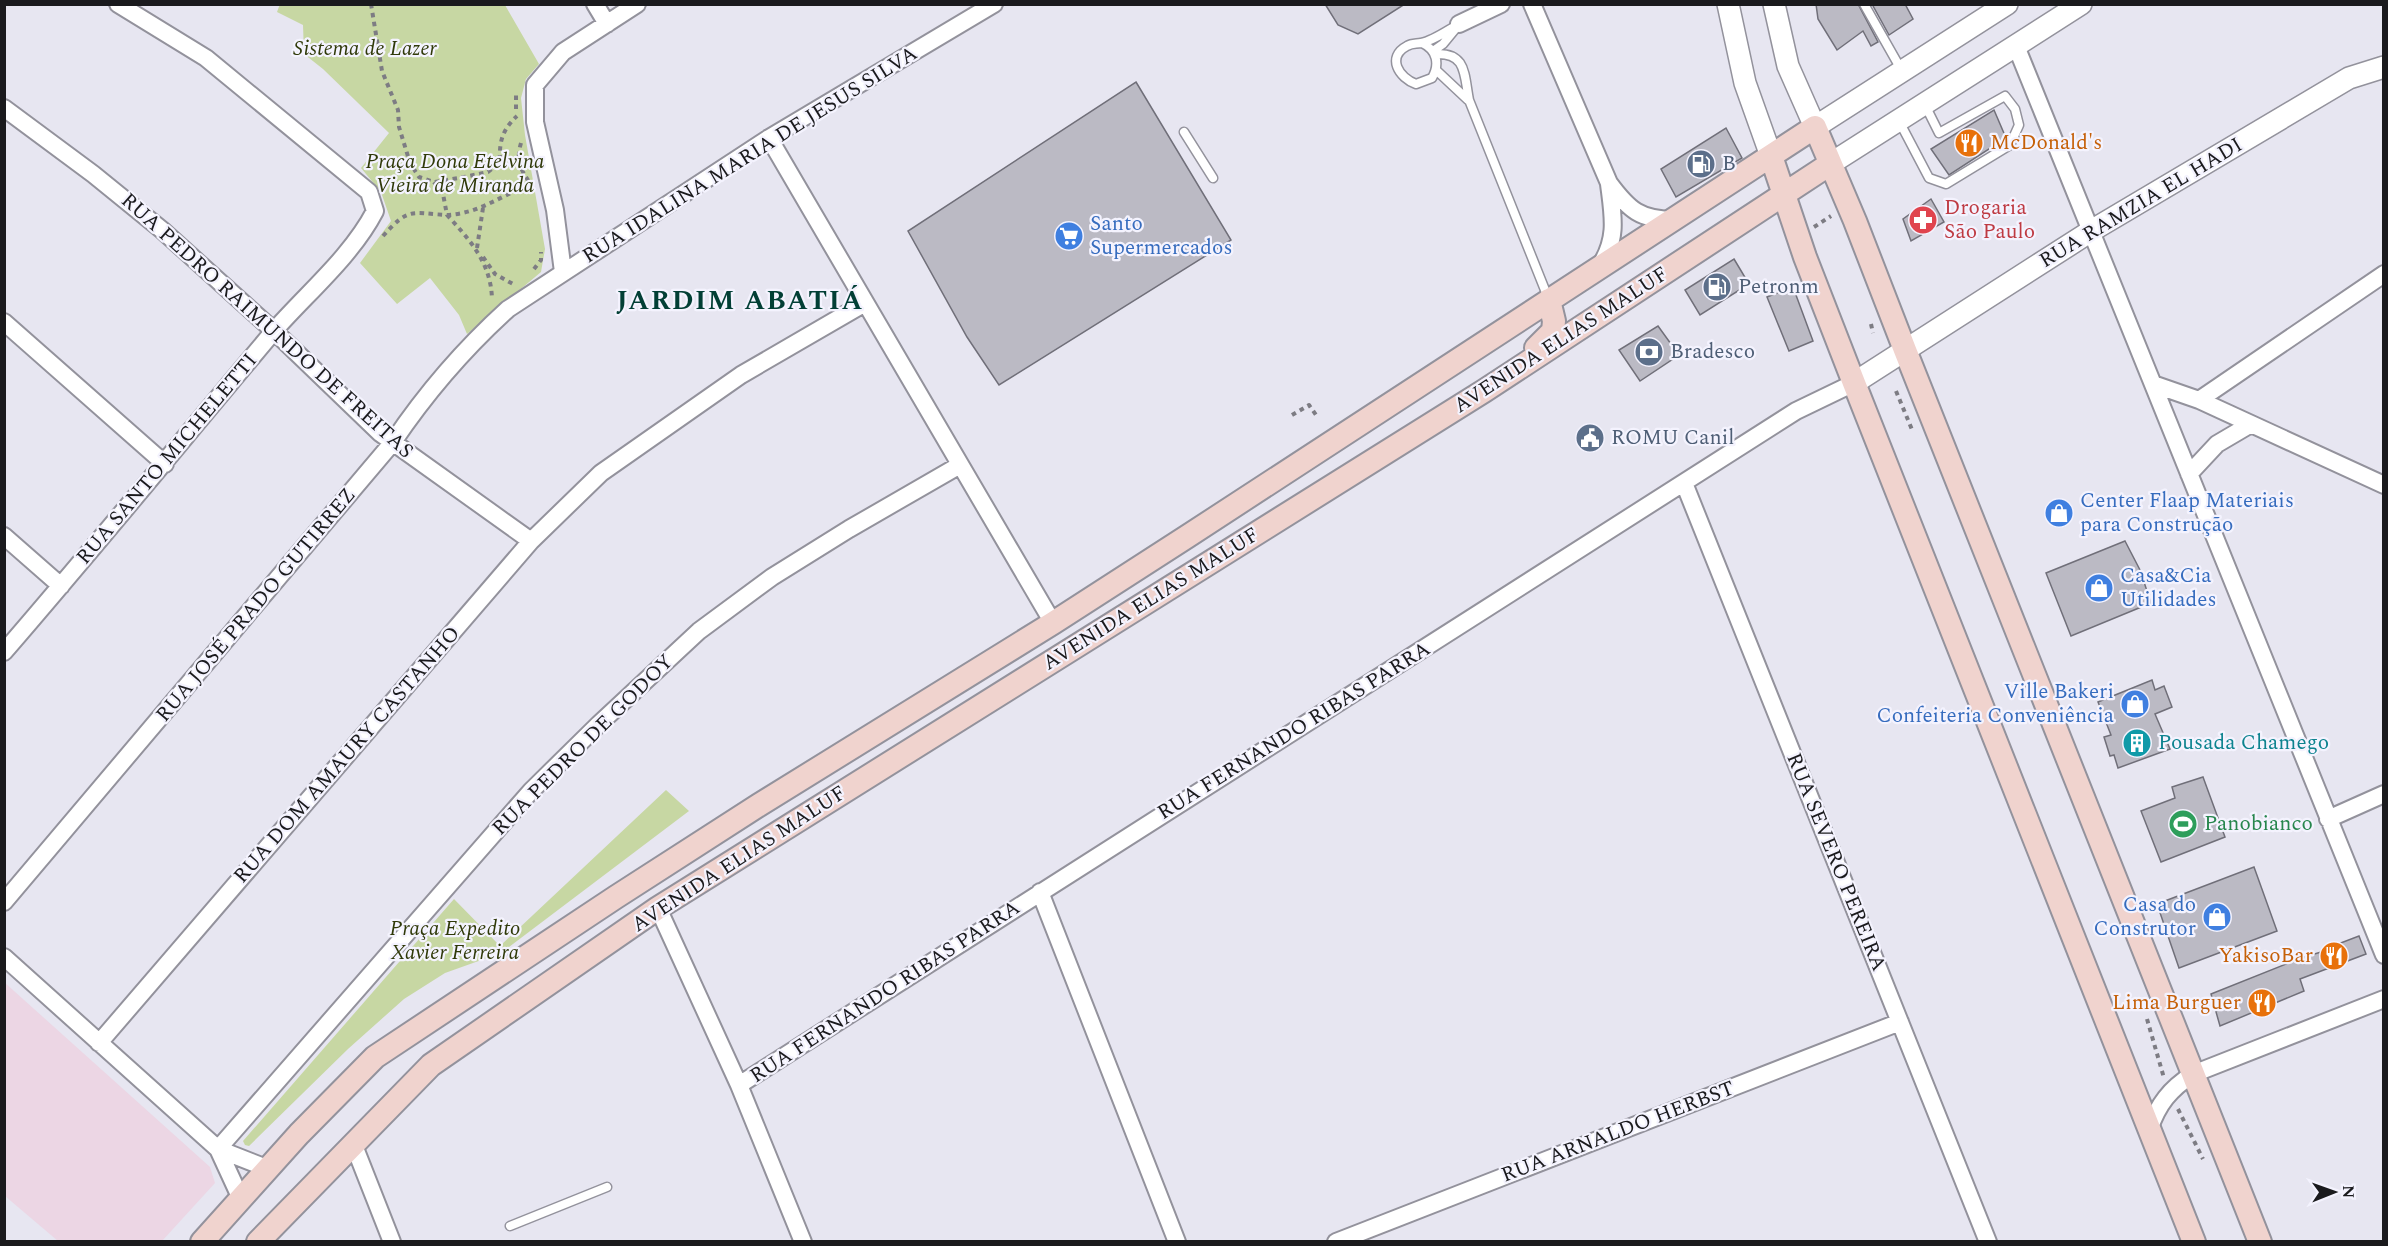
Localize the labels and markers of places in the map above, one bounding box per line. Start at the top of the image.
restaurant icon: McDonald's [1953,127,1985,159]
place label: McDonald's [1990,127,2102,159]
fuel station icon: B [1685,148,1717,180]
place label: B [1722,148,1736,180]
place label: Drogaria São Paulo [1944,192,2035,248]
pharmacy icon: Drogaria São Paulo [1907,204,1939,236]
place label: Santo Supermercados [1090,208,1232,264]
supermarket icon: Santo Supermercados [1053,220,1085,252]
fuel station icon: Petronm [1701,271,1733,303]
place label: Petronm [1738,271,1819,303]
bank icon: Bradesco [1633,336,1665,368]
place label: Bradesco [1670,336,1755,368]
public building icon: ROMU Canil [1574,422,1606,454]
place label: ROMU Canil [1611,422,1734,454]
place label: Center Flaap Materiais para Construção [2080,485,2294,541]
shop icon: Center Flaap Materiais para Construção [2043,497,2075,529]
place label: Casa&Cia Utilidades [2120,560,2217,616]
shop icon: Casa&Cia Utilidades [2083,572,2115,604]
place label: Ville Bakeri Confeiteria Conveniência [1877,676,2115,732]
shop icon: Ville Bakeri Confeiteria Conveniência [2119,688,2151,720]
building icon: Pousada Chamego [2121,727,2153,759]
place label: Pousada Chamego [2158,727,2329,759]
sports icon: Panobianco [2167,808,2199,840]
place label: Panobianco [2204,808,2313,840]
place label: Casa do Construtor [2093,889,2196,945]
shop icon: Casa do Construtor [2201,901,2233,933]
place label: YakisoBar [2219,940,2313,972]
restaurant icon: YakisoBar [2318,940,2350,972]
place label: Lima Burguer [2112,987,2241,1019]
restaurant icon: Lima Burguer [2246,987,2278,1019]

